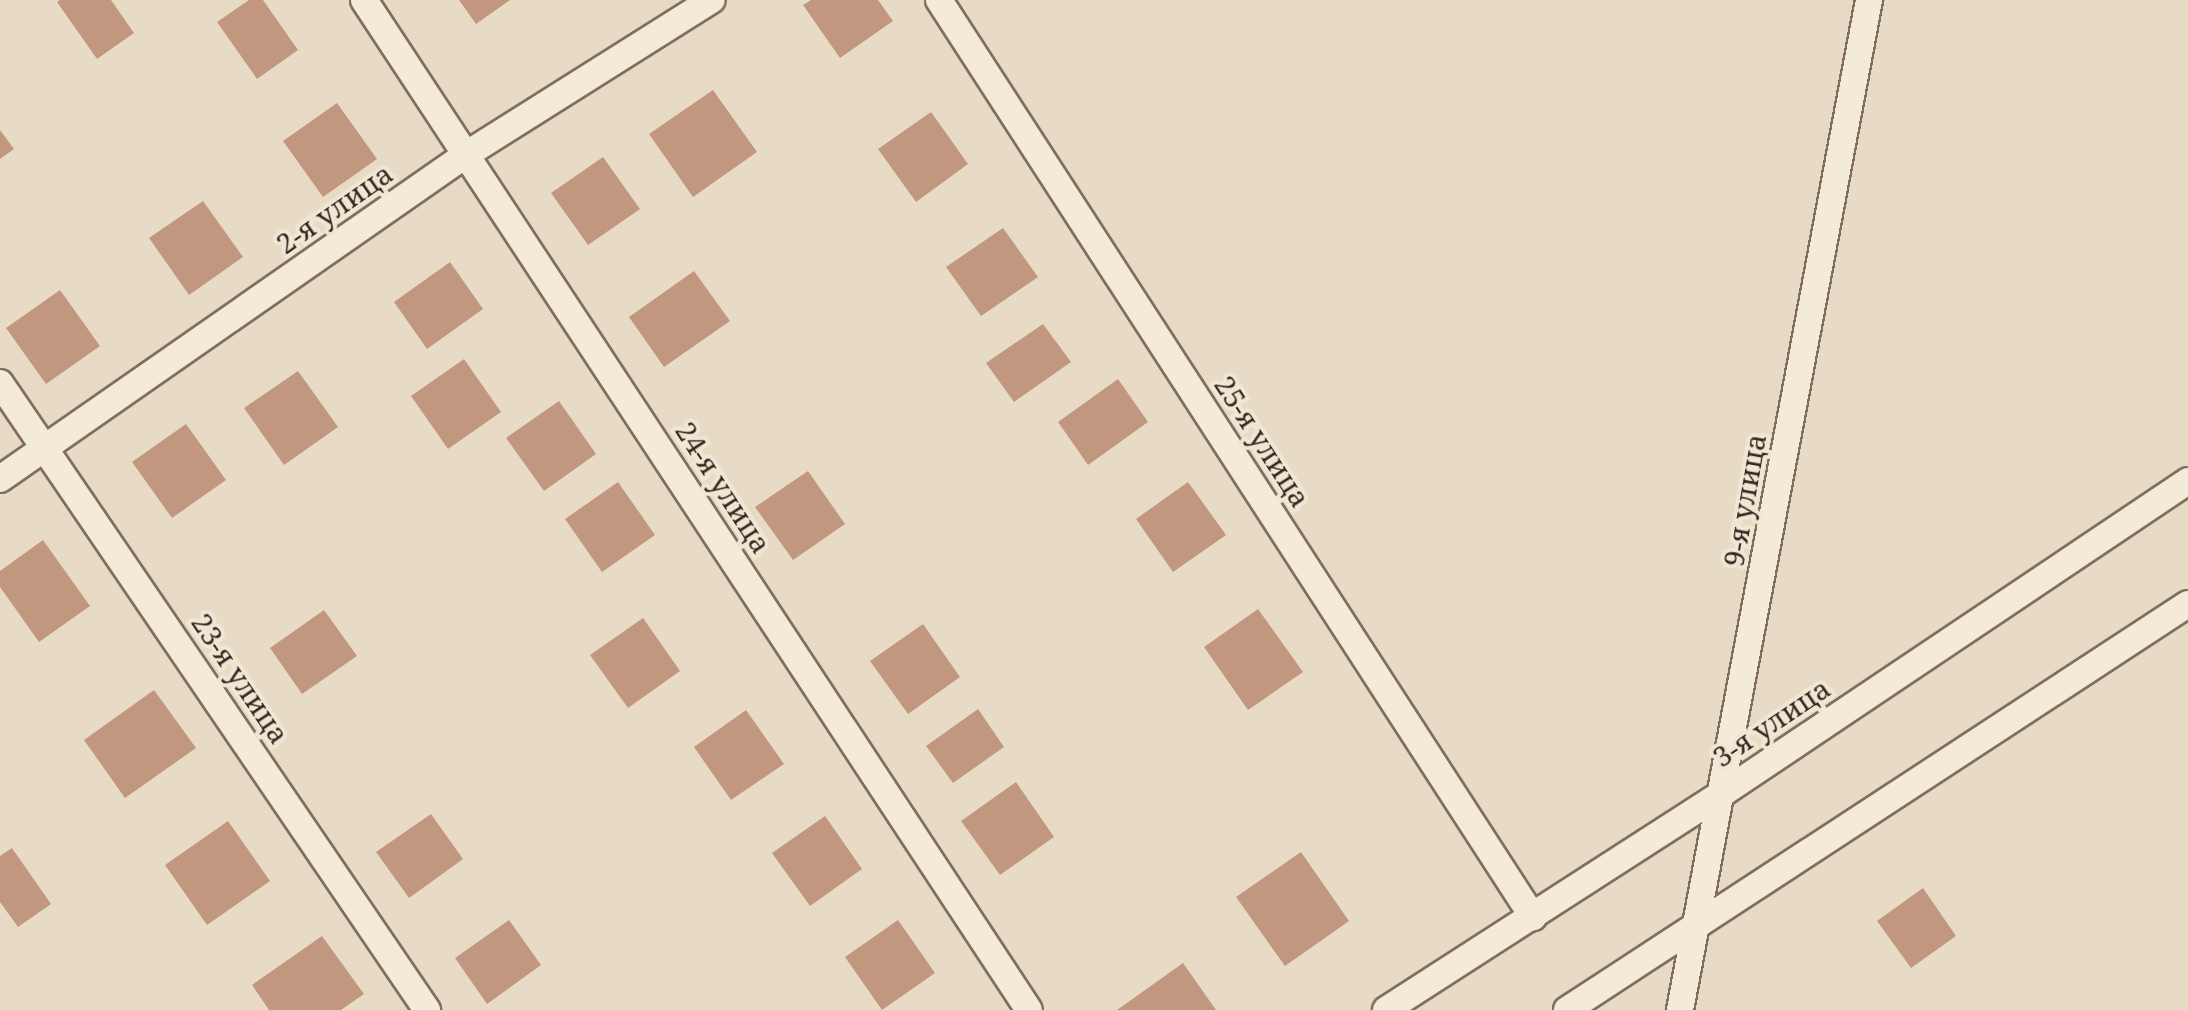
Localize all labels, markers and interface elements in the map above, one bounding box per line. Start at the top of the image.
street label: 2-я улица [269,156,399,260]
street label: 25-я улица [1208,369,1318,513]
street label: 24-я улица [669,415,779,559]
street label: 9-я улица [1716,431,1772,569]
street label: 23-я улица [185,607,297,749]
street label: 3-я улица [1706,671,1836,773]

